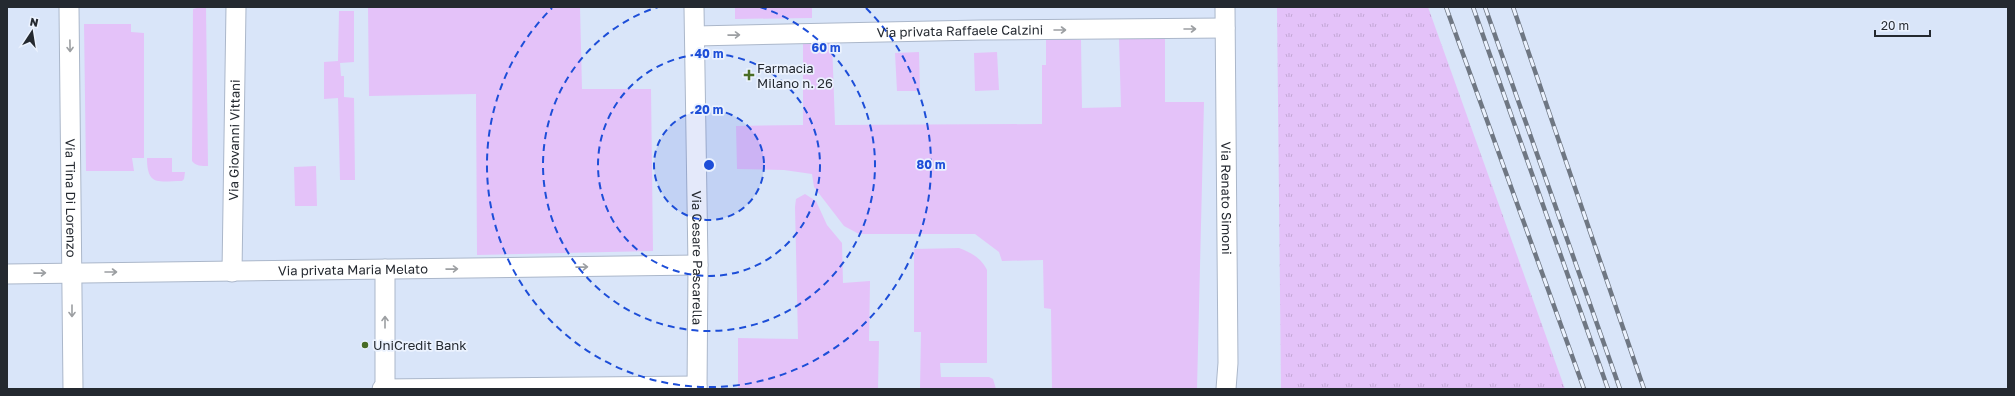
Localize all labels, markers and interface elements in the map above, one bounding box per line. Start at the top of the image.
north arrow [12,12,52,52]
scale bar [1875,12,1930,38]
text: N [29,15,40,29]
text: 20 m [1881,18,1909,33]
street label: Via privata Raffaele Calzini [876,21,1043,40]
one-way arrow [1183,25,1196,33]
one-way arrow [1053,26,1066,34]
one-way arrow [727,32,740,39]
one-way arrow [66,39,74,52]
text: 60 m [812,40,840,55]
text: 40 m [695,46,723,61]
place label: Farmacia Milano n. 26 [757,60,833,91]
marker: Farmacia Milano n. 26 [744,70,754,80]
street label: Via Giovanni Vittani [225,79,243,201]
text: 20 m [695,102,723,117]
street label: Via Tina Di Lorenzo [62,138,80,258]
street label: Via Renato Simoni [1218,141,1235,255]
text: 80 m [917,157,945,172]
centre of rings [702,158,716,172]
street label: Via Cesare Pascarella [689,191,706,325]
street label: Via privata Maria Melato [278,261,428,278]
one-way arrow [575,263,588,271]
one-way arrow [445,265,458,273]
one-way arrow [104,268,117,276]
one-way arrow [33,269,46,277]
one-way arrow [68,304,76,317]
one-way arrow [381,316,389,329]
place label: UniCredit Bank [373,337,467,353]
marker: UniCredit Bank [360,340,370,350]

